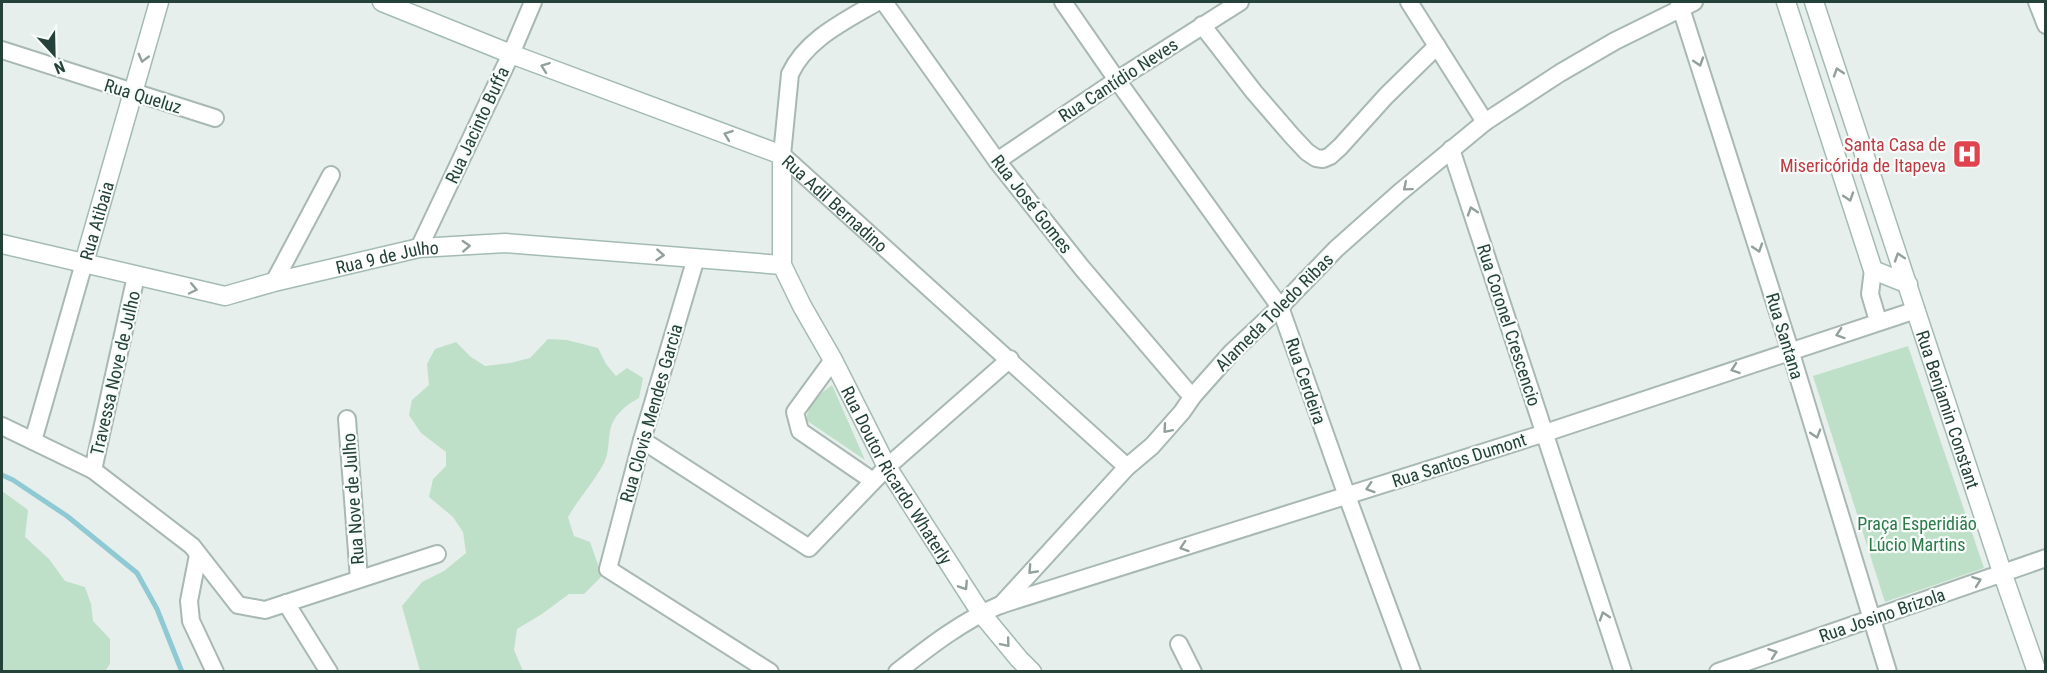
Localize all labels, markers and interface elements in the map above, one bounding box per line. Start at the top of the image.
north arrow [24,24,84,84]
street label: Rua Cantídio Neves [1054,34,1182,126]
one-way arrow [138,53,151,63]
one-way arrow [1692,56,1704,67]
text: N [51,57,68,78]
one-way arrow [540,62,551,74]
street label: Rua Jacinto Buffa [441,63,513,187]
one-way arrow [1832,67,1845,78]
street label: Rua Queluz [102,74,184,118]
one-way arrow [723,130,734,142]
place label: Santa Casa de Misericórida de Itapeva [1780,134,1946,176]
hospital icon: Santa Casa de Misericórida de Itapeva [1951,138,1983,170]
street label: Rua Adil Bernadino [778,150,892,256]
street label: Rua José Gomes [987,150,1077,258]
street label: Rua Atibaia [75,179,117,263]
one-way arrow [1403,179,1414,190]
one-way arrow [1842,191,1855,202]
one-way arrow [1466,206,1479,217]
street label: Rua 9 de Julho [334,236,439,278]
one-way arrow [461,239,470,252]
street label: Rua Coronel Crescencio [1473,241,1545,409]
one-way arrow [1751,242,1763,253]
one-way arrow [656,249,665,262]
street label: Alameda Toledo Ribas [1211,249,1337,375]
one-way arrow [1893,252,1906,263]
one-way arrow [188,281,198,294]
street label: Travessa Nove de Julho [86,289,144,457]
street label: Rua Santana [1762,290,1808,382]
street label: Rua Clovis Mendes Garcia [615,321,687,505]
one-way arrow [1835,327,1846,339]
street label: Rua Benjamin Constant [1912,328,1984,491]
street label: Rua Cerdeira [1281,335,1331,427]
one-way arrow [1730,361,1741,374]
street label: Rua Doutor Ricardo Whaterly [837,382,958,568]
one-way arrow [1163,423,1174,433]
street label: Rua Santos Dumont [1389,428,1529,492]
one-way arrow [1809,428,1821,439]
street label: Rua Nove de Julho [338,432,368,566]
one-way arrow [1365,481,1376,494]
park label: Praça Esperidião Lúcio Martins [1857,513,1977,555]
one-way arrow [1179,540,1190,552]
one-way arrow [1028,564,1039,574]
one-way arrow [1971,576,1982,589]
one-way arrow [956,580,967,591]
street label: Rua Josino Brizola [1816,584,1948,646]
one-way arrow [1599,611,1612,622]
one-way arrow [998,636,1009,647]
one-way arrow [1767,647,1778,660]

